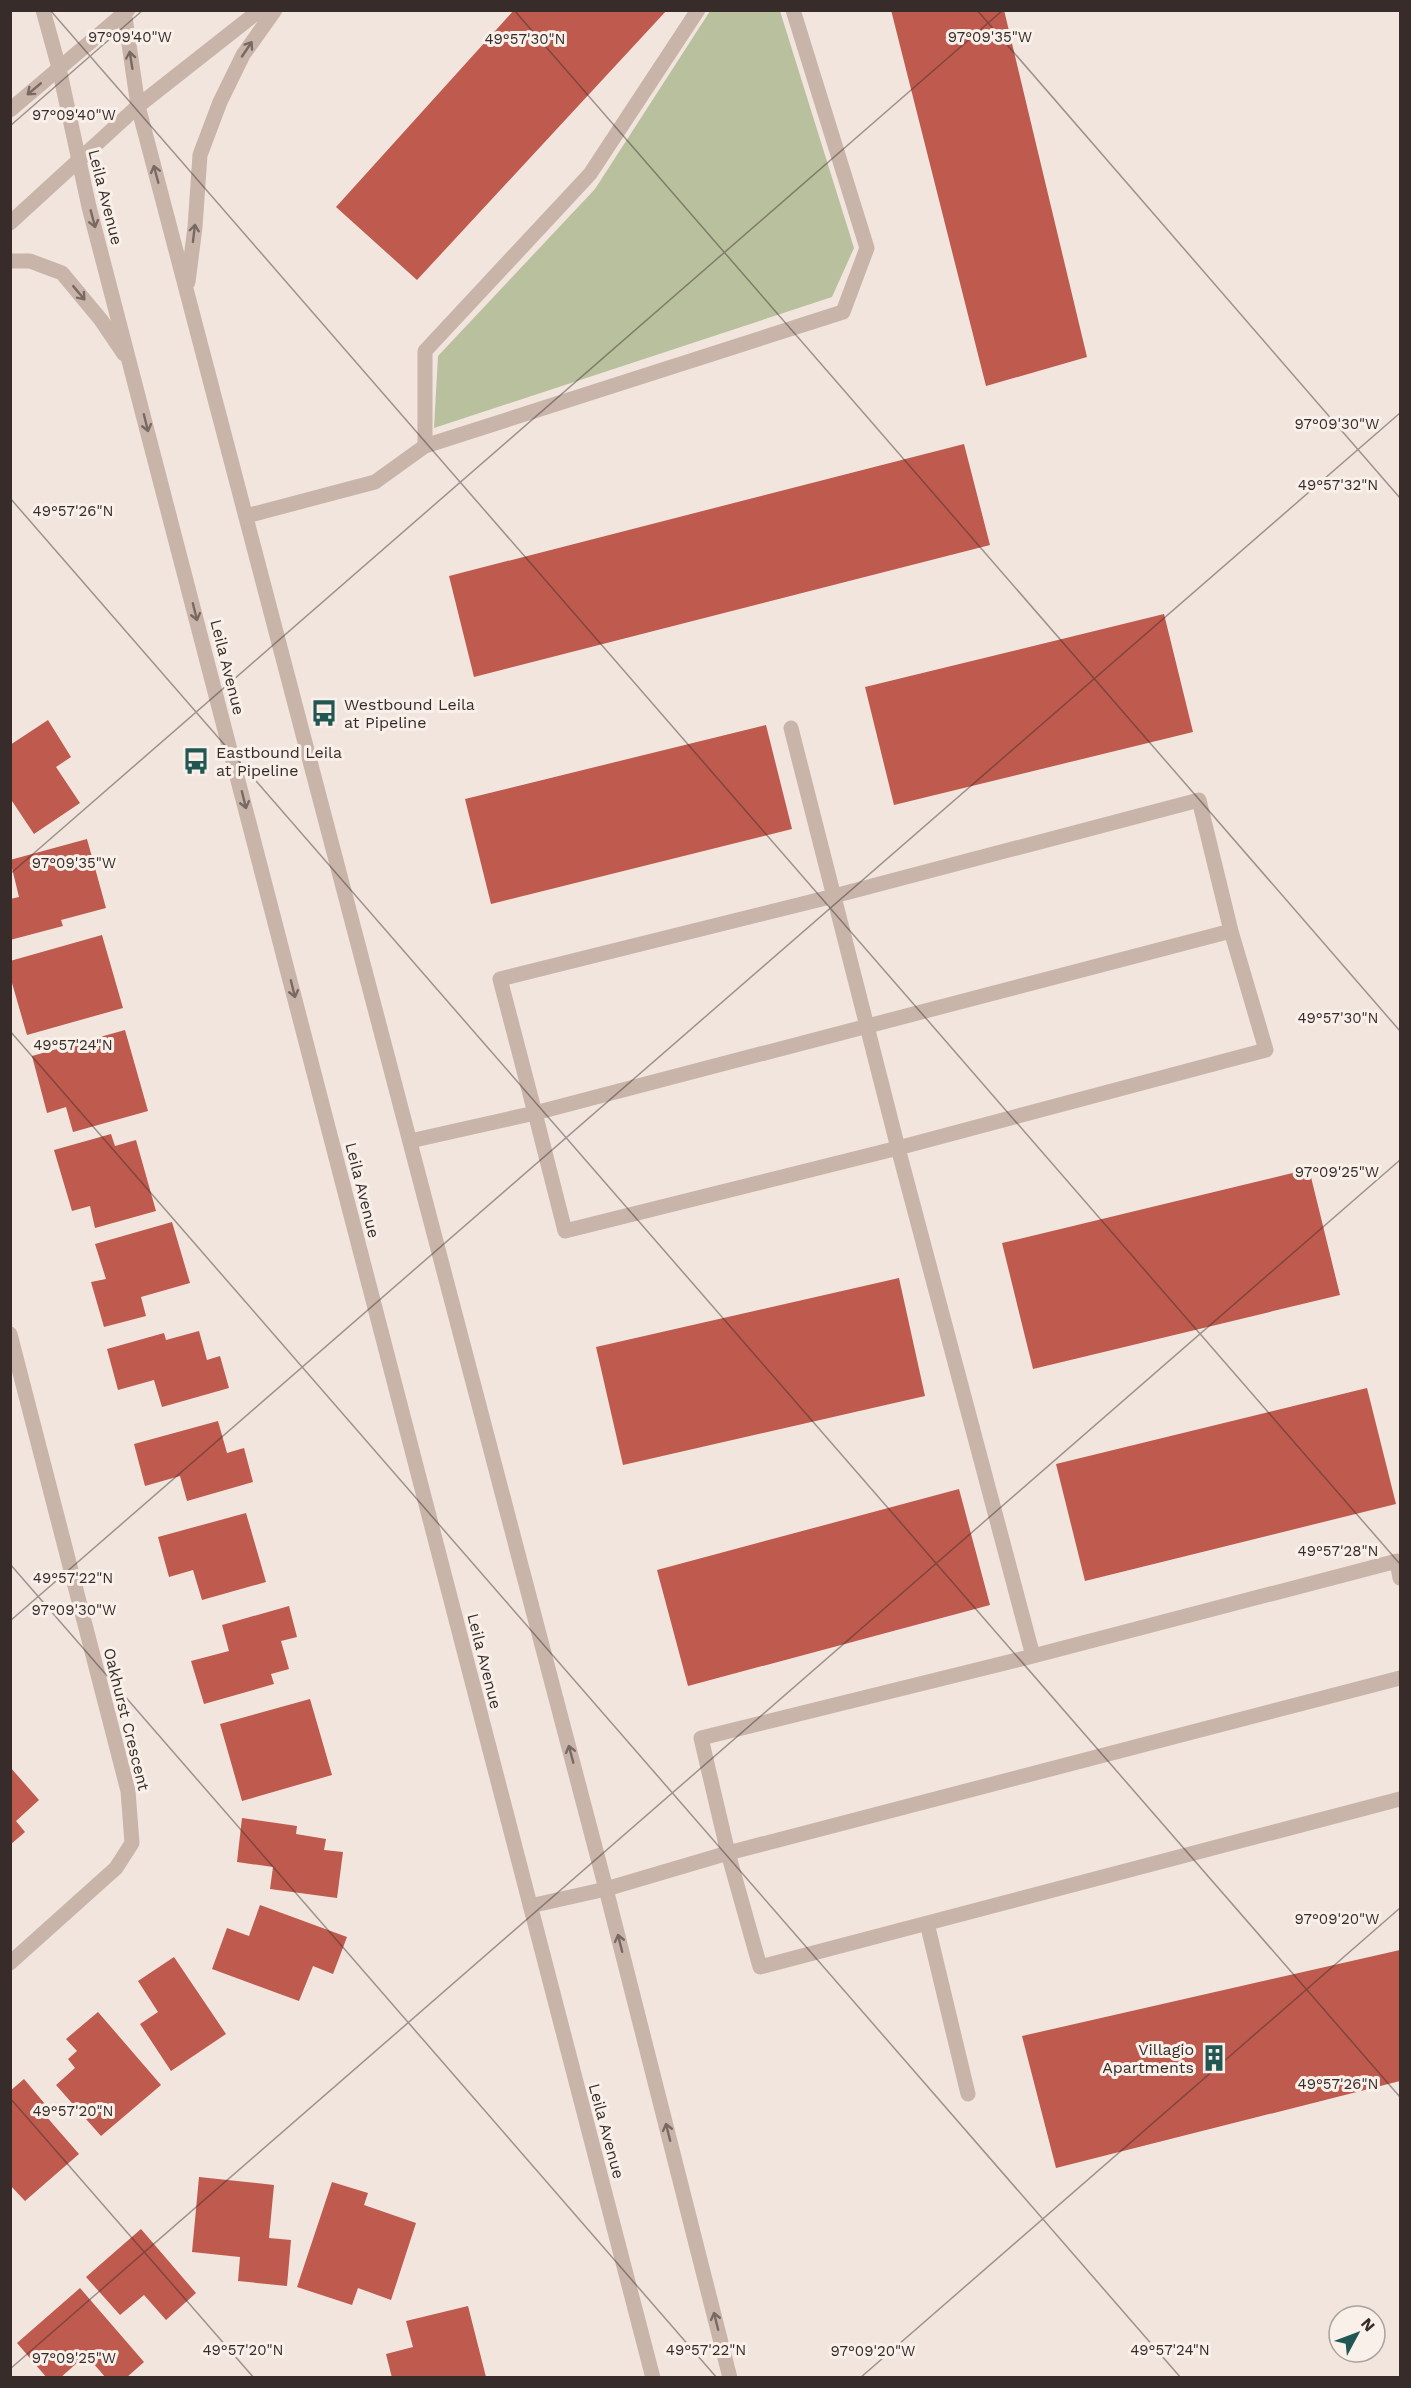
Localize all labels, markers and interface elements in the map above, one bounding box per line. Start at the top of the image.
text: 97°09'40"W [88,28,172,46]
text: 97°09'35"W [948,28,1032,46]
text: 49°57'30"N [484,30,566,48]
one-way arrow [241,41,254,58]
one-way arrow [126,51,137,70]
one-way arrow [27,82,43,95]
text: 97°09'40"W [32,106,116,124]
street label: Leila Avenue [84,147,127,247]
one-way arrow [150,165,162,184]
one-way arrow [87,209,99,228]
one-way arrow [189,224,200,244]
one-way arrow [72,285,85,301]
one-way arrow [141,413,153,432]
text: 97°09'30"W [1295,415,1379,433]
text: 49°57'32"N [1298,476,1378,494]
text: 49°57'26"N [33,502,113,520]
one-way arrow [190,602,201,621]
street label: Leila Avenue [206,617,249,717]
place label: Westbound Leila at Pipeline [344,695,475,732]
bus stop icon: Westbound Leila at Pipeline [309,698,339,728]
place label: Eastbound Leila at Pipeline [216,743,342,780]
bus stop icon: Eastbound Leila at Pipeline [181,746,211,776]
one-way arrow [239,791,250,810]
text: 97°09'35"W [32,854,116,872]
one-way arrow [287,979,299,998]
text: 49°57'30"N [1297,1009,1379,1027]
text: 49°57'24"N [33,1036,113,1054]
street label: Leila Avenue [341,1140,384,1240]
text: 97°09'25"W [1295,1163,1379,1181]
text: 49°57'28"N [1297,1542,1379,1560]
text: 49°57'22"N [33,1569,113,1587]
text: 97°09'30"W [32,1601,116,1619]
street label: Leila Avenue [463,1611,506,1711]
street label: Oakhurst Crescent [100,1646,153,1793]
one-way arrow [564,1745,576,1764]
text: 97°09'20"W [1295,1910,1379,1928]
one-way arrow [613,1934,625,1953]
place label: Villagio Apartments [1102,2040,1194,2077]
building icon: Villagio Apartments [1199,2043,1229,2073]
text: 49°57'26"N [1298,2075,1378,2093]
street label: Leila Avenue [585,2081,628,2181]
text: 49°57'20"N [32,2102,114,2120]
one-way arrow [661,2123,673,2142]
north arrow [1327,2304,1387,2364]
one-way arrow [710,2312,721,2331]
text: N [1357,2314,1379,2335]
text: 49°57'20"N [202,2341,284,2359]
text: 49°57'22"N [666,2341,746,2359]
text: 49°57'24"N [1130,2341,1210,2359]
text: 97°09'20"W [831,2342,915,2360]
text: 97°09'25"W [32,2349,116,2367]

